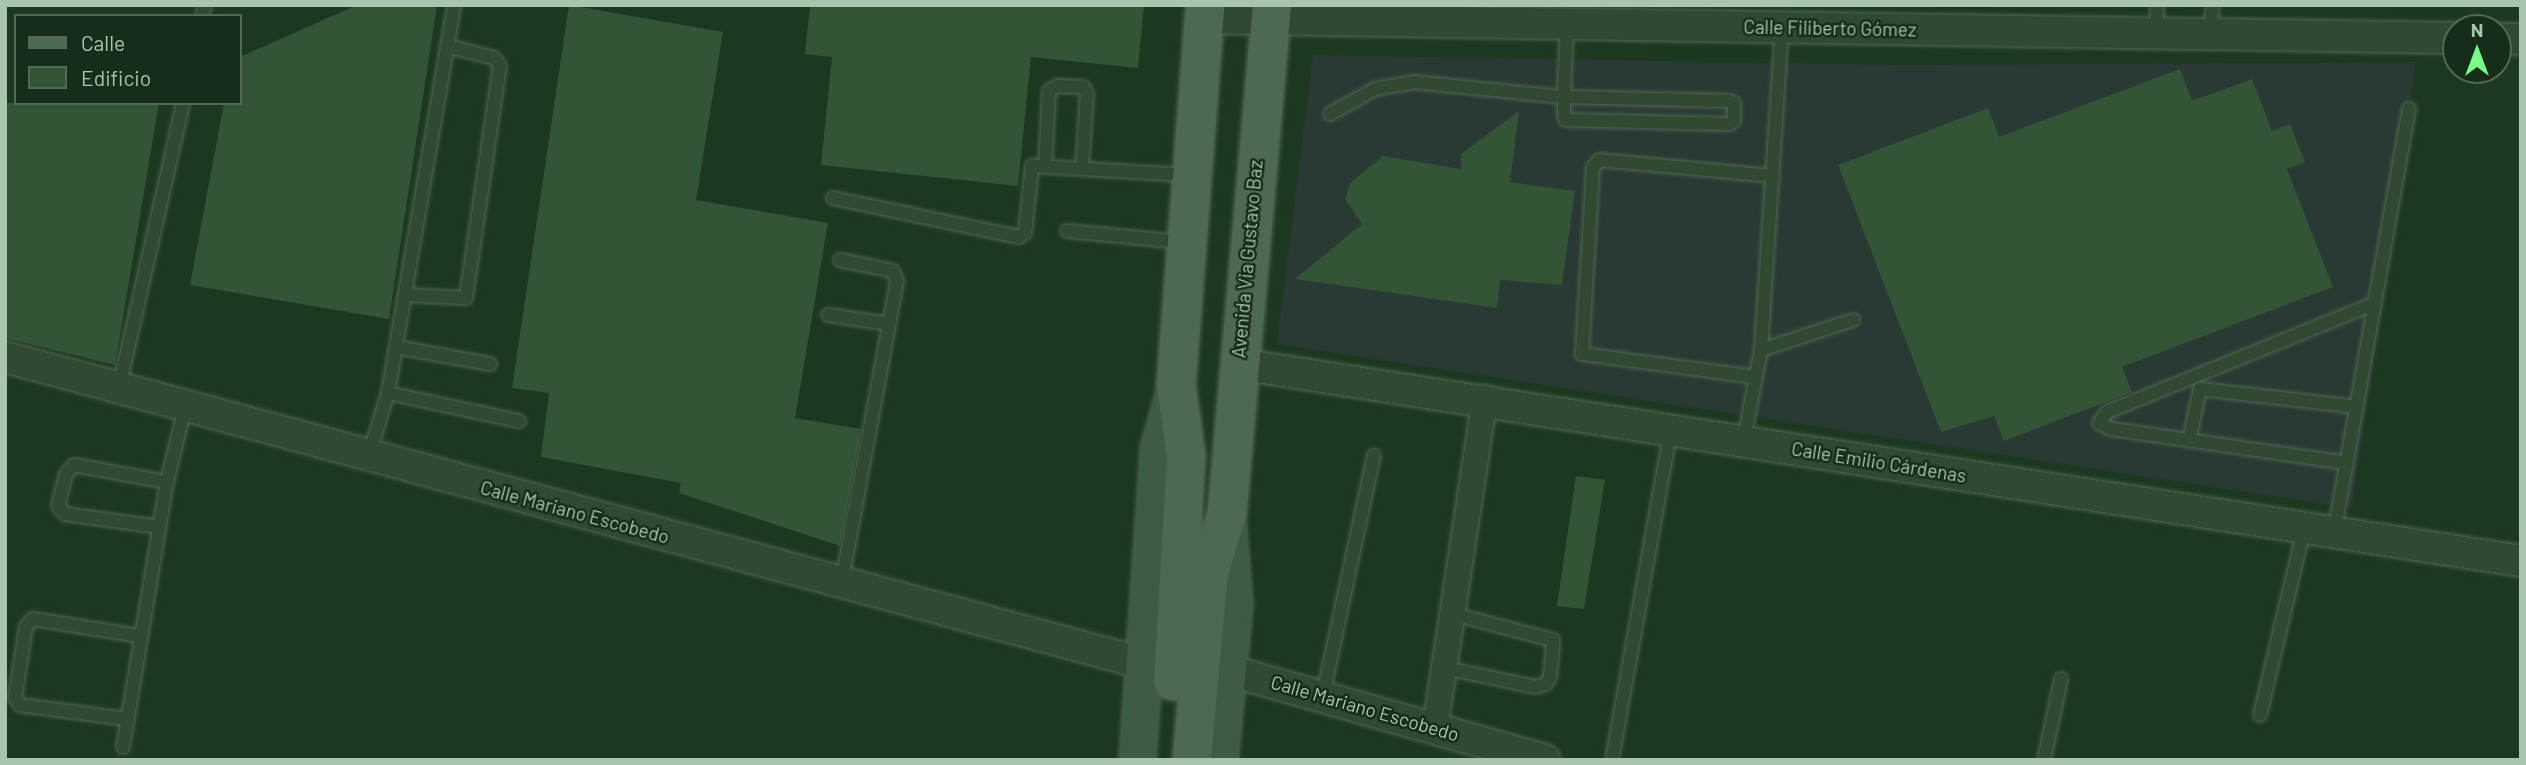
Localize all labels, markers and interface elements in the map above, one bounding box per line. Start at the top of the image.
legend [14,14,242,105]
north arrow [2442,14,2512,84]
street label: Calle Filiberto Gómez [1743,15,1917,41]
text: N [2471,18,2483,41]
text: Calle [81,30,125,55]
text: Edificio [81,65,151,90]
street label: Avenida Via Gustavo Baz [1227,159,1267,359]
street label: Calle Emilio Cárdenas [1790,437,1968,487]
street label: Calle Mariano Escobedo [478,476,672,548]
street label: Calle Mariano Escobedo [1268,670,1462,746]

